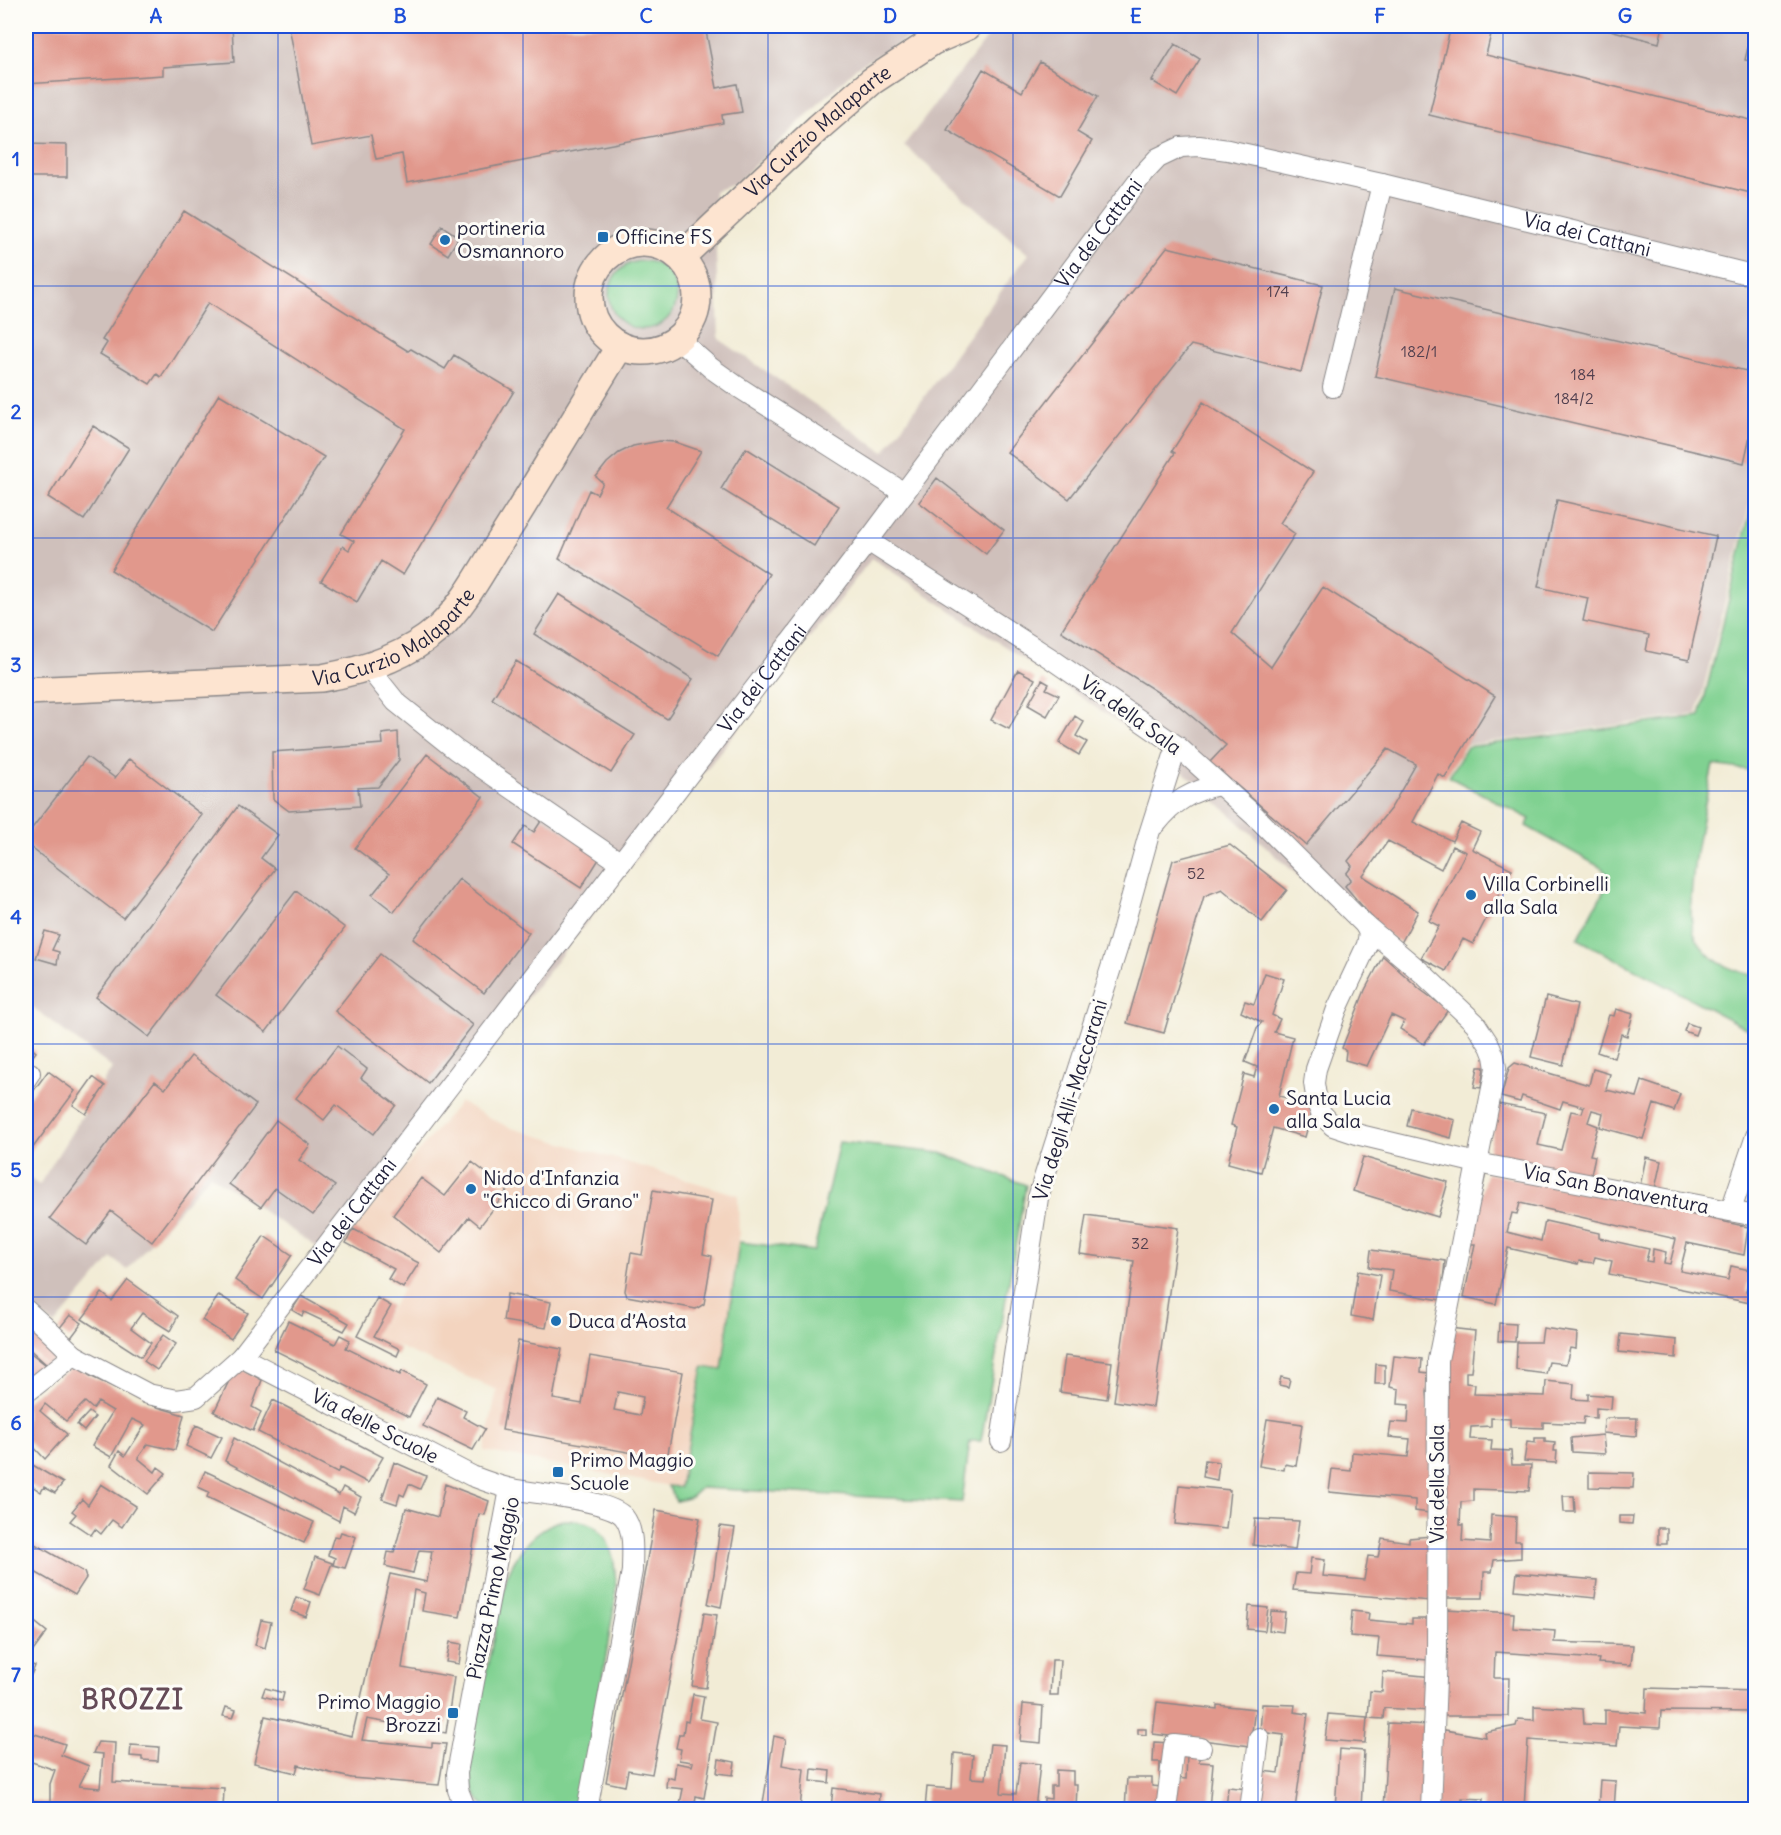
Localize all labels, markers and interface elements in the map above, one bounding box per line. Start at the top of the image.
text: A [150,3,163,28]
text: B [393,3,407,28]
text: C [639,3,653,28]
text: D [883,3,897,28]
text: E [1130,3,1142,28]
text: F [1374,3,1386,28]
text: G [1618,3,1632,28]
street label: Via Curzio Malaparte [739,59,895,203]
text: 1 [12,146,20,171]
street label: Via dei Cattani [1049,173,1147,293]
street label: Via dei Cattani [1521,206,1654,262]
place label: portineria Osmannoro [457,215,564,263]
place label: Officine FS [615,224,712,249]
marker: Officine FS [596,230,610,244]
marker: portineria Osmannoro [438,233,452,247]
house number: 174 [1266,281,1290,301]
house number: 182/1 [1401,341,1437,361]
house number: 184 [1571,364,1595,384]
house number: 184/2 [1554,388,1594,408]
text: 2 [11,399,22,424]
street label: Via Curzio Malaparte [311,583,480,690]
street label: Via dei Cattani [712,619,811,738]
text: 3 [10,652,22,677]
street label: Via della Sala [1076,669,1187,760]
house number: 52 [1187,863,1205,883]
place label: Villa Corbinelli alla Sala [1483,871,1609,919]
marker: Villa Corbinelli alla Sala [1464,888,1478,902]
text: 4 [10,904,22,929]
street label: Via degli Alli-Maccarani [1027,996,1112,1204]
place label: Santa Lucia alla Sala [1286,1085,1391,1133]
marker: Santa Lucia alla Sala [1267,1102,1281,1116]
street label: Via dei Cattani [302,1153,401,1271]
text: 5 [10,1157,22,1182]
street label: Via San Bonaventura [1521,1158,1711,1219]
place label: Nido d'Infanzia "Chicco di Grano" [483,1165,639,1213]
marker: Nido d'Infanzia "Chicco di Grano" [464,1182,478,1196]
house number: 32 [1131,1233,1149,1253]
place label: Duca d’Aosta [568,1308,687,1333]
marker: Duca d’Aosta [549,1314,563,1328]
street label: Via delle Scuole [307,1383,443,1468]
text: 6 [10,1410,22,1435]
street label: Via della Sala [1424,1424,1449,1544]
place label: Primo Maggio Scuole [570,1447,694,1495]
marker: Primo Maggio Scuole [551,1465,565,1479]
street label: Piazza Primo Maggio [461,1494,524,1682]
text: 7 [11,1662,21,1687]
district label: BROZZI [81,1683,185,1716]
place label: Primo Maggio Brozzi [317,1689,441,1737]
marker: Primo Maggio Brozzi [446,1706,460,1720]

